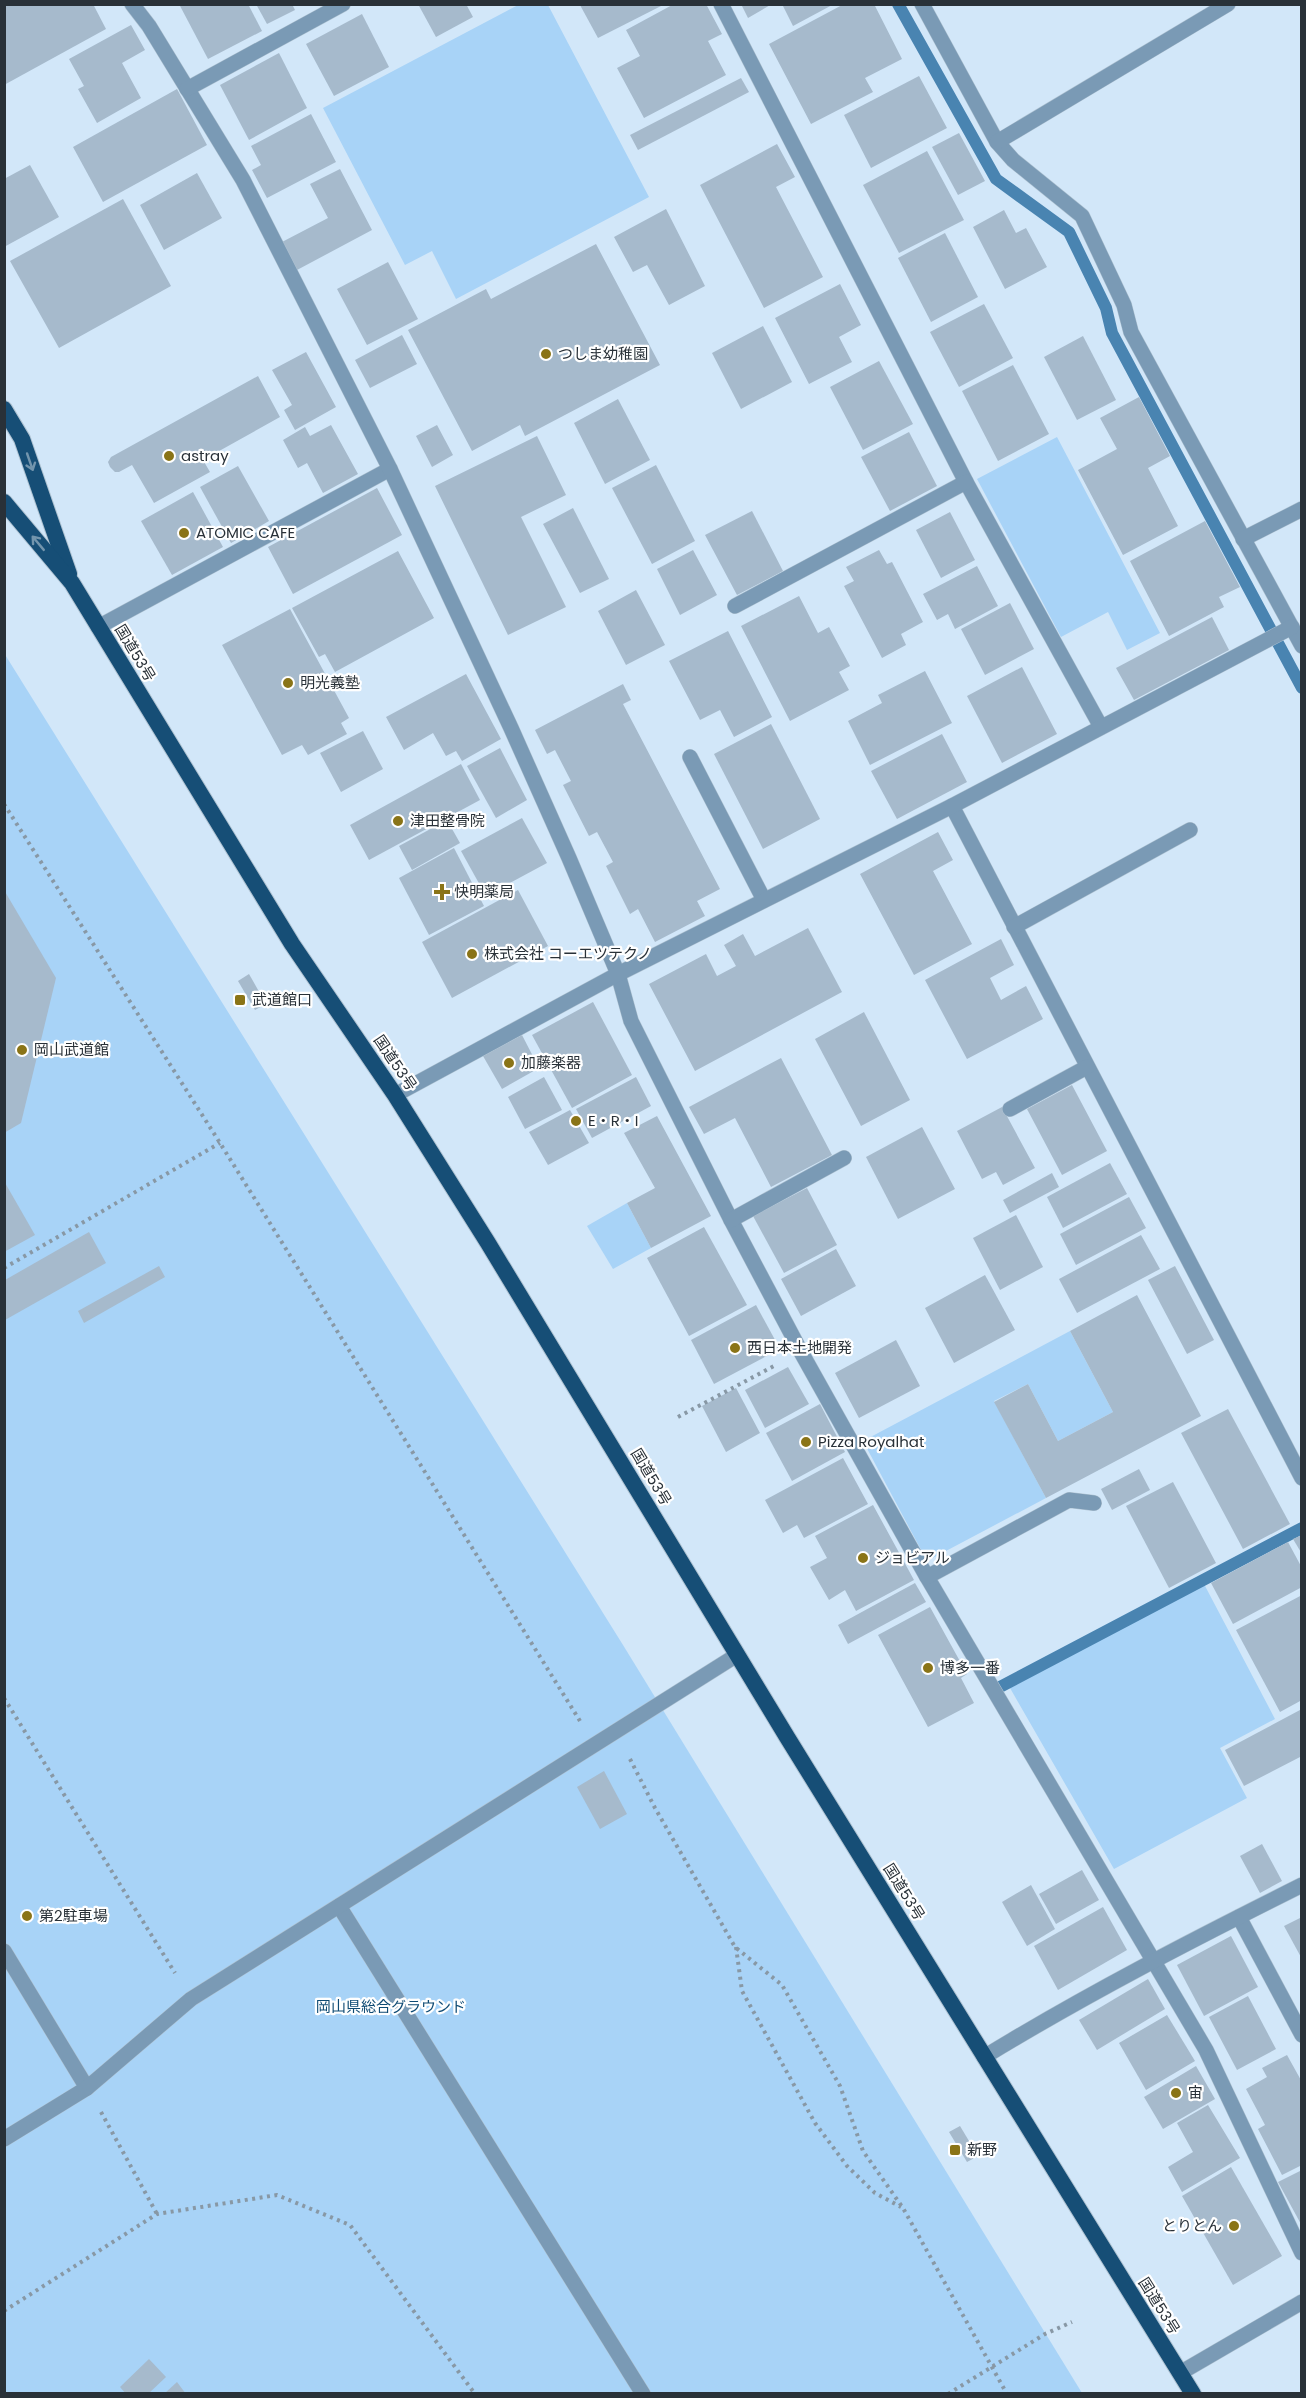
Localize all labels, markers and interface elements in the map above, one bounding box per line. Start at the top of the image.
place label: つしま幼稚園 [558,343,648,364]
marker: つしま幼稚園 [539,347,553,361]
place label: astray [181,445,229,466]
marker: astray [162,449,176,463]
one-way arrow [25,452,36,470]
place label: ATOMIC CAFE [196,522,295,543]
marker: ATOMIC CAFE [177,526,191,540]
one-way arrow [32,535,45,551]
street label: 国道53号 [110,620,161,685]
place label: 明光義塾 [300,672,360,693]
marker: 明光義塾 [281,676,295,690]
place label: 津田整骨院 [410,810,485,831]
marker: 津田整骨院 [391,814,405,828]
place label: 快明薬局 [454,881,514,902]
marker: 快明薬局 [435,885,449,899]
place label: 株式会社 コーエツテクノ [484,943,652,964]
marker: 株式会社 コーエツテクノ [465,947,479,961]
place label: 武道館口 [252,989,312,1010]
marker: 武道館口 [233,993,247,1007]
street label: 国道53号 [369,1031,422,1095]
place label: 岡山武道館 [34,1039,109,1060]
marker: 岡山武道館 [15,1043,29,1057]
place label: 加藤楽器 [521,1052,581,1073]
marker: 加藤楽器 [502,1056,516,1070]
place label: E・R・I [588,1110,639,1131]
marker: E・R・I [569,1114,583,1128]
place label: 西日本土地開発 [747,1337,852,1358]
marker: 西日本土地開発 [728,1341,742,1355]
place label: Pizza Royalhat [818,1431,924,1452]
marker: Pizza Royalhat [799,1435,813,1449]
street label: 国道53号 [626,1444,677,1509]
place label: ジョビアル [875,1547,950,1568]
marker: ジョビアル [856,1551,870,1565]
place label: 博多一番 [940,1657,1000,1678]
marker: 博多一番 [921,1661,935,1675]
street label: 国道53号 [879,1859,930,1924]
place label: 第2駐車場 [39,1905,108,1926]
marker: 第2駐車場 [20,1909,34,1923]
park label: 岡山県総合グラウンド [316,1996,466,2017]
place label: 宙 [1188,2082,1203,2103]
marker: 宙 [1169,2086,1183,2100]
place label: 新野 [967,2139,997,2160]
marker: 新野 [948,2143,962,2157]
place label: とりとん [1162,2215,1222,2236]
marker: とりとん [1227,2219,1241,2233]
street label: 国道53号 [1134,2273,1185,2338]

